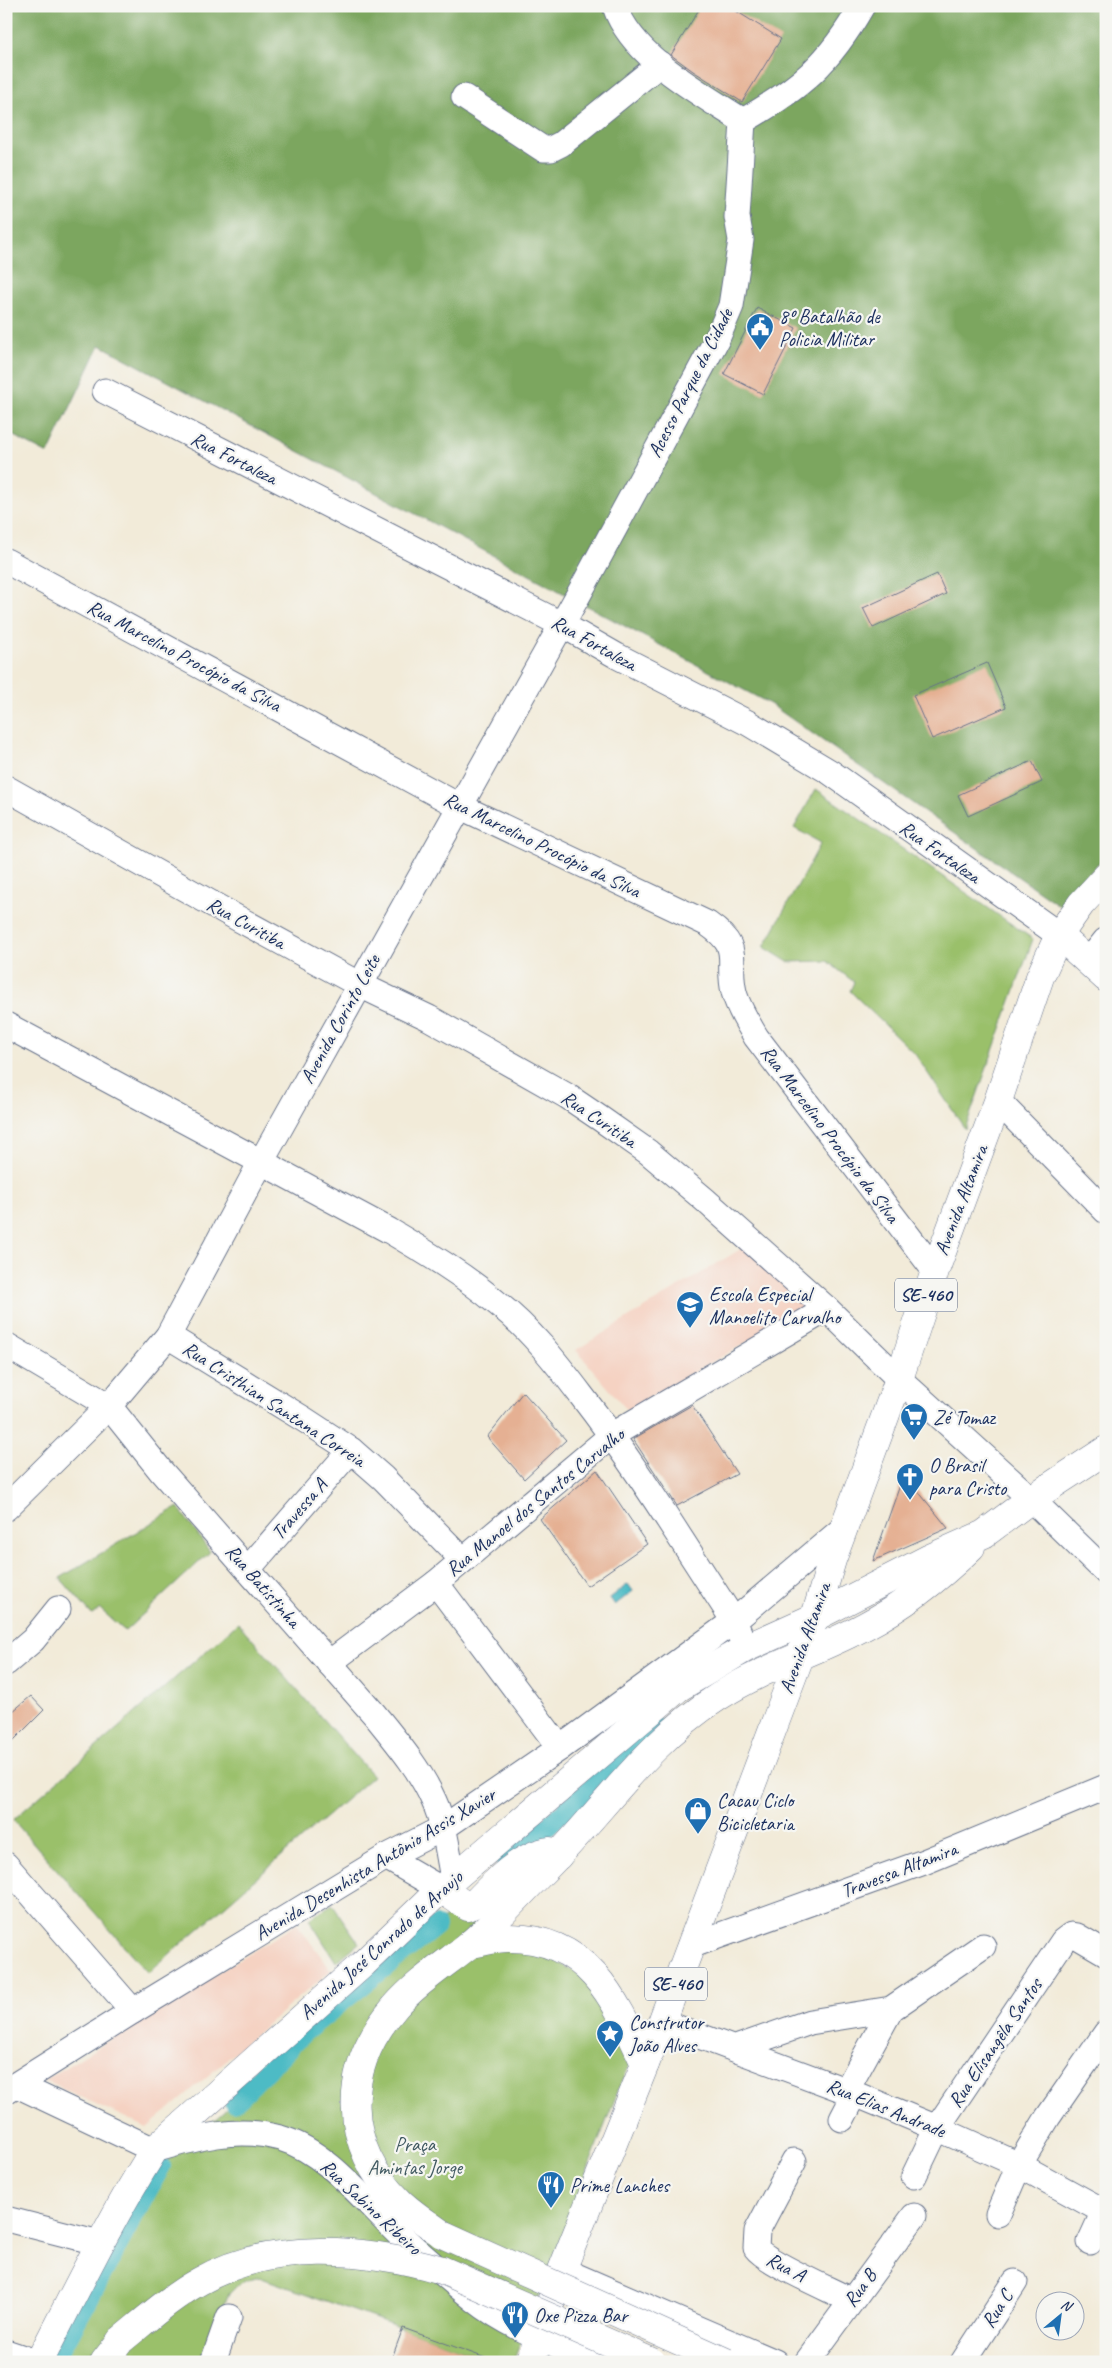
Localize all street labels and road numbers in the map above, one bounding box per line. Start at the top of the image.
street label: Acesso Parque da Cidade [642,303,739,462]
street label: Rua Fortaleza [187,426,283,491]
street label: Rua Marcelino Procópio da Silva [83,594,287,719]
street label: Rua Fortaleza [547,609,642,677]
street label: Rua Marcelino Procópio da Silva [440,786,646,904]
street label: Rua Fortaleza [895,815,987,890]
street label: Rua Curitiba [202,891,291,956]
street label: Avenida Corinto Leite [294,949,386,1088]
street label: Rua Marcelino Procópio da Silva [755,1040,906,1229]
street label: Rua Curitiba [556,1085,643,1154]
street label: Avenida Altamira [929,1140,994,1259]
road number: SE-460 [895,1278,957,1312]
street label: Rua Cristhian Santana Correia [178,1336,372,1473]
street label: Rua Manoel dos Santos Carvalho [441,1421,631,1582]
street label: Travessa A [266,1472,333,1545]
street label: Rua Batistinha [220,1539,307,1634]
street label: Avenida Altamira [773,1578,837,1697]
street label: Avenida Desenhista Antônio Assis Xavier [250,1781,502,1946]
street label: Travessa Altamira [837,1836,962,1904]
street label: Avenida José Conrado de Araujo [294,1864,469,2025]
road number: SE-460 [645,1968,707,2000]
street label: Rua Elisangêla Santos [943,1972,1049,2112]
street label: Rua Elias Andrade [823,2073,950,2144]
street label: Rua Sabino Ribeiro [315,2154,428,2261]
street label: Rua A [762,2246,811,2288]
street label: Rua B [838,2263,883,2312]
street label: Rua C [976,2283,1020,2333]

